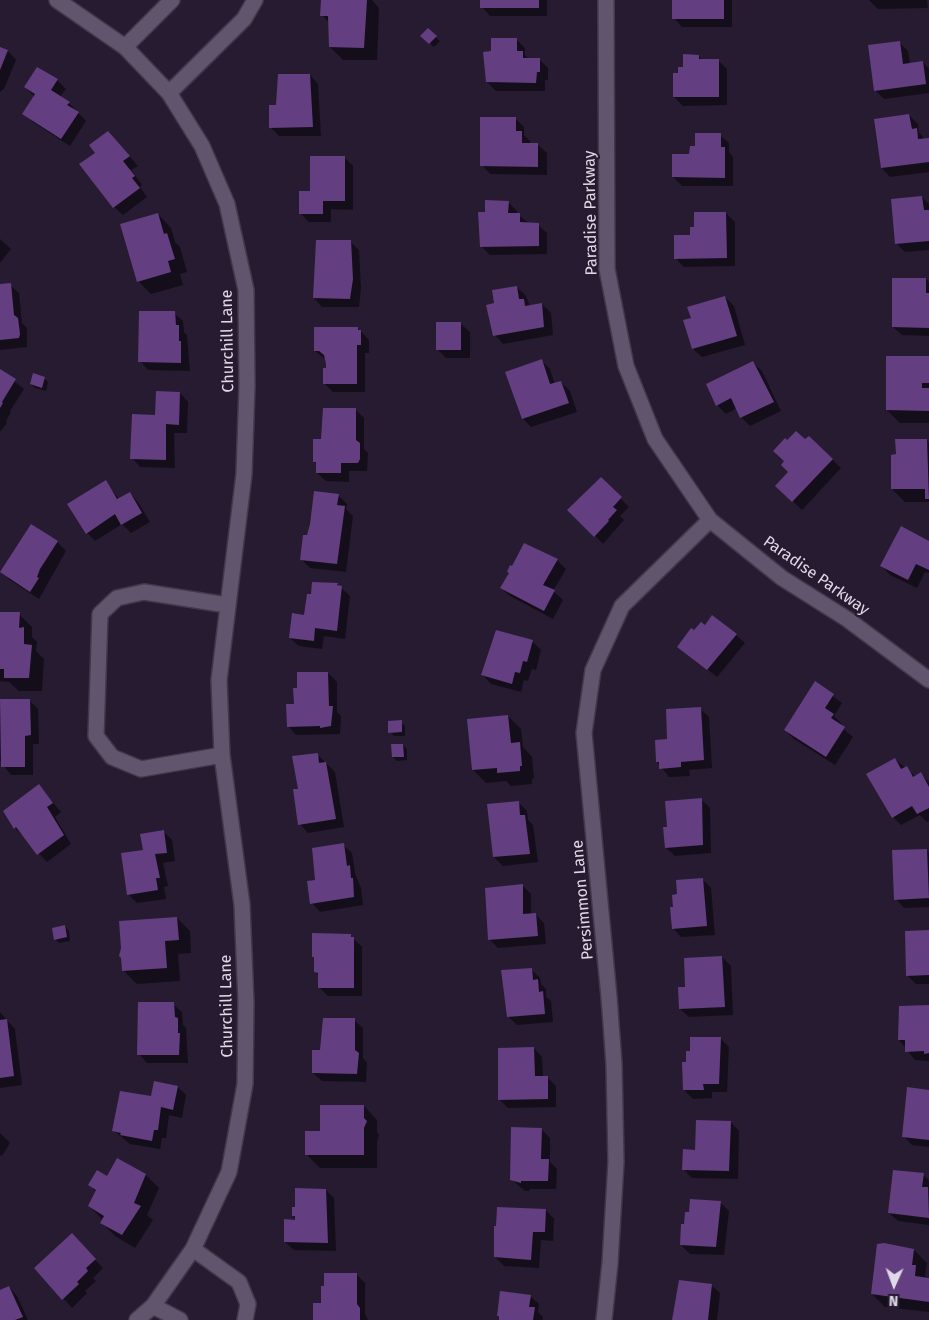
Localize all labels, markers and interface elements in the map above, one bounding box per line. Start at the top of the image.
street label: Paradise Parkway [580,150,602,276]
street label: Churchill Lane [218,289,238,393]
street label: Paradise Parkway [759,532,873,620]
street label: Persimmon Lane [568,839,598,961]
street label: Churchill Lane [217,954,237,1058]
north arrow [869,1260,919,1310]
text: N [889,1292,898,1309]

